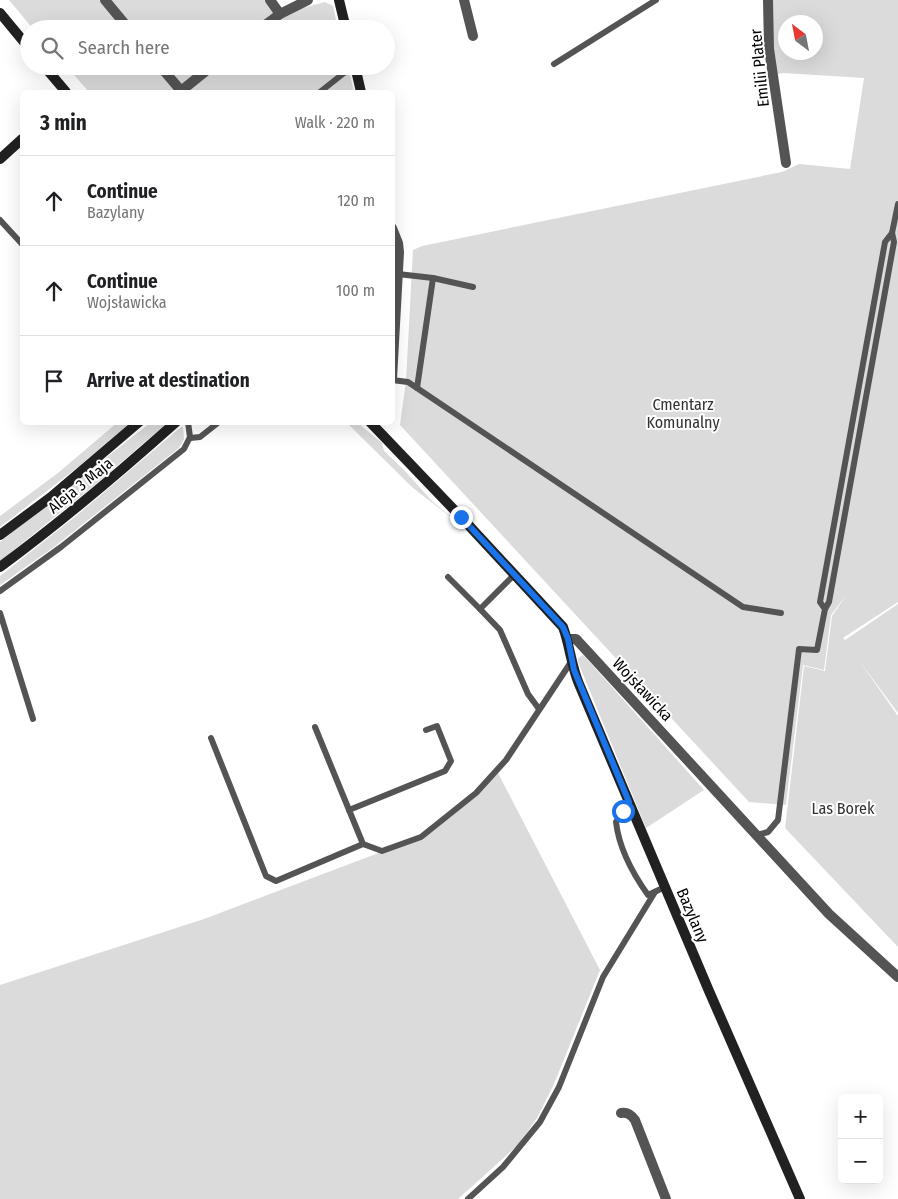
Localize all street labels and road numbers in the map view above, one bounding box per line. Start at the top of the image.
street label: Emilii Plater [746,28,773,108]
street label: Aleja 3 Maja [44,453,117,517]
street label: Wojsławicka [609,654,677,725]
street label: Bazylany [673,885,713,946]

